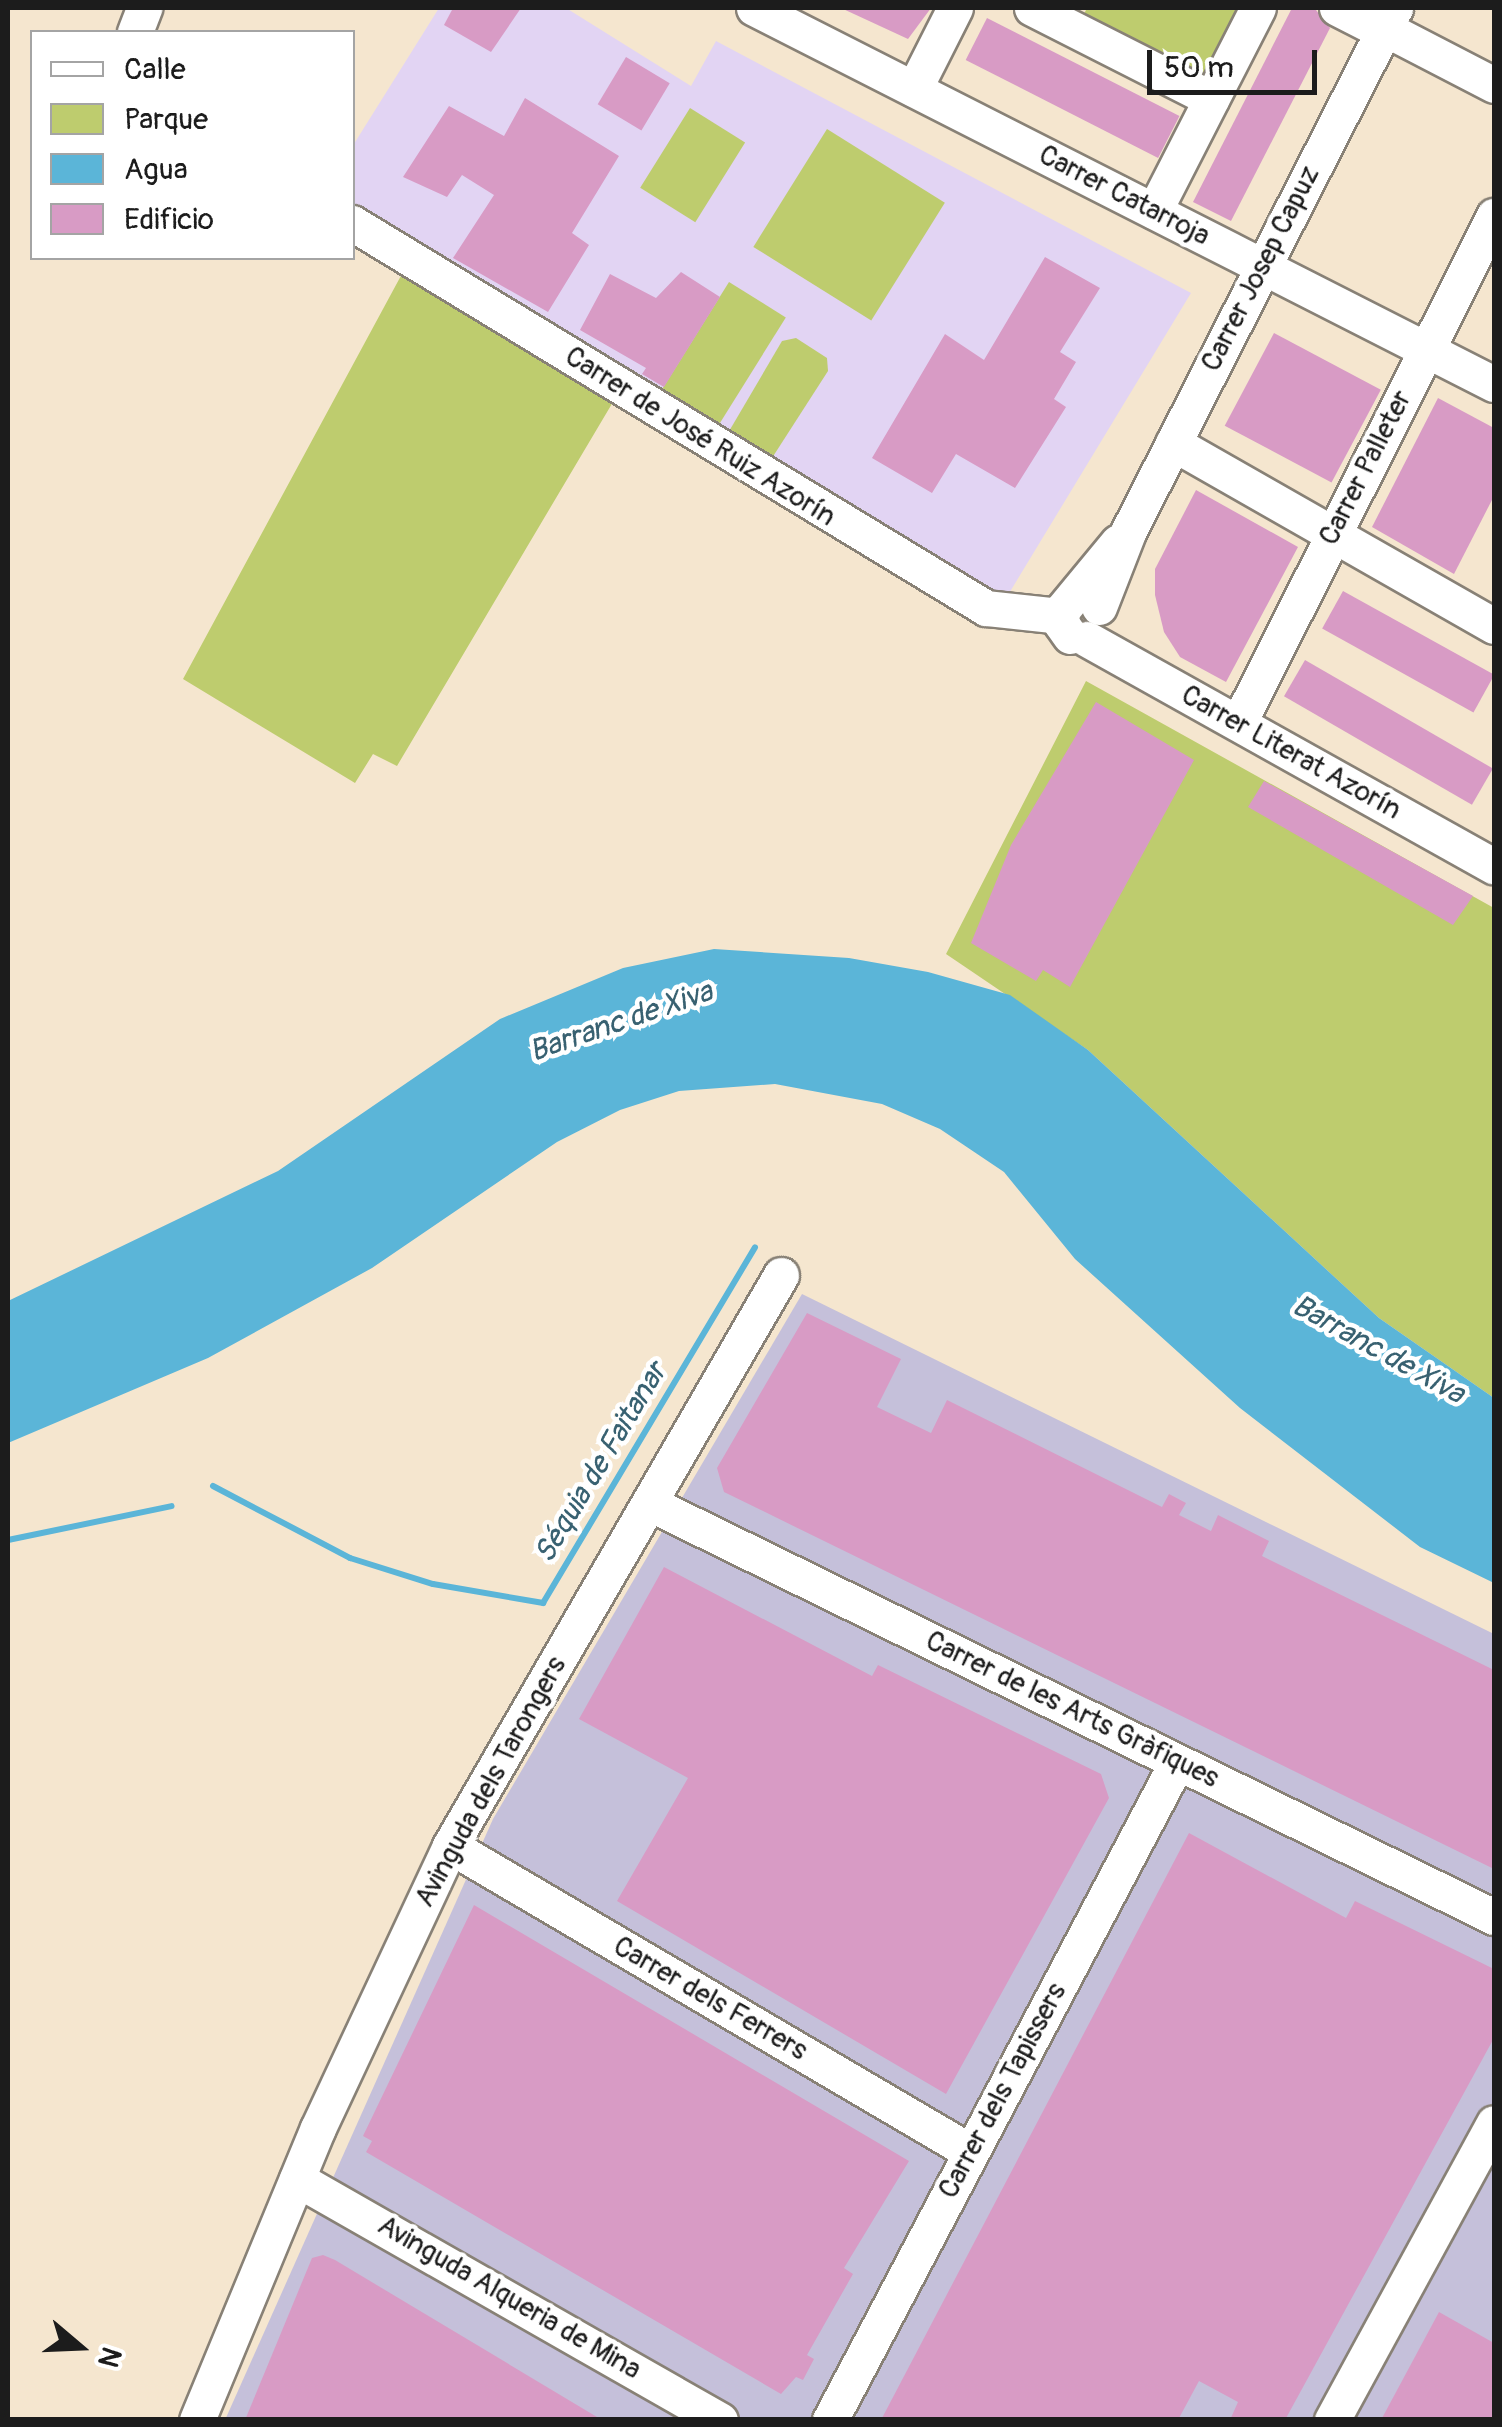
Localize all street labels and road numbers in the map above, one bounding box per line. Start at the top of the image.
street label: Carrer Catarroja [1033,139,1215,253]
street label: Carrer Josep Capuz [1195,161,1327,377]
street label: Carrer de José Ruiz Azorín [559,340,841,534]
street label: Carrer Palleter [1313,385,1419,551]
street label: Carrer Literat Azorín [1175,679,1407,827]
street label: Carrer de les Arts Gràfiques [920,1624,1224,1796]
street label: Avinguda dels Tarongers [408,1651,574,1913]
street label: Carrer dels Ferrers [607,1930,813,2068]
street label: Carrer dels Tapissers [932,1978,1074,2204]
street label: Avinguda Alqueria de Mina [371,2209,647,2387]

